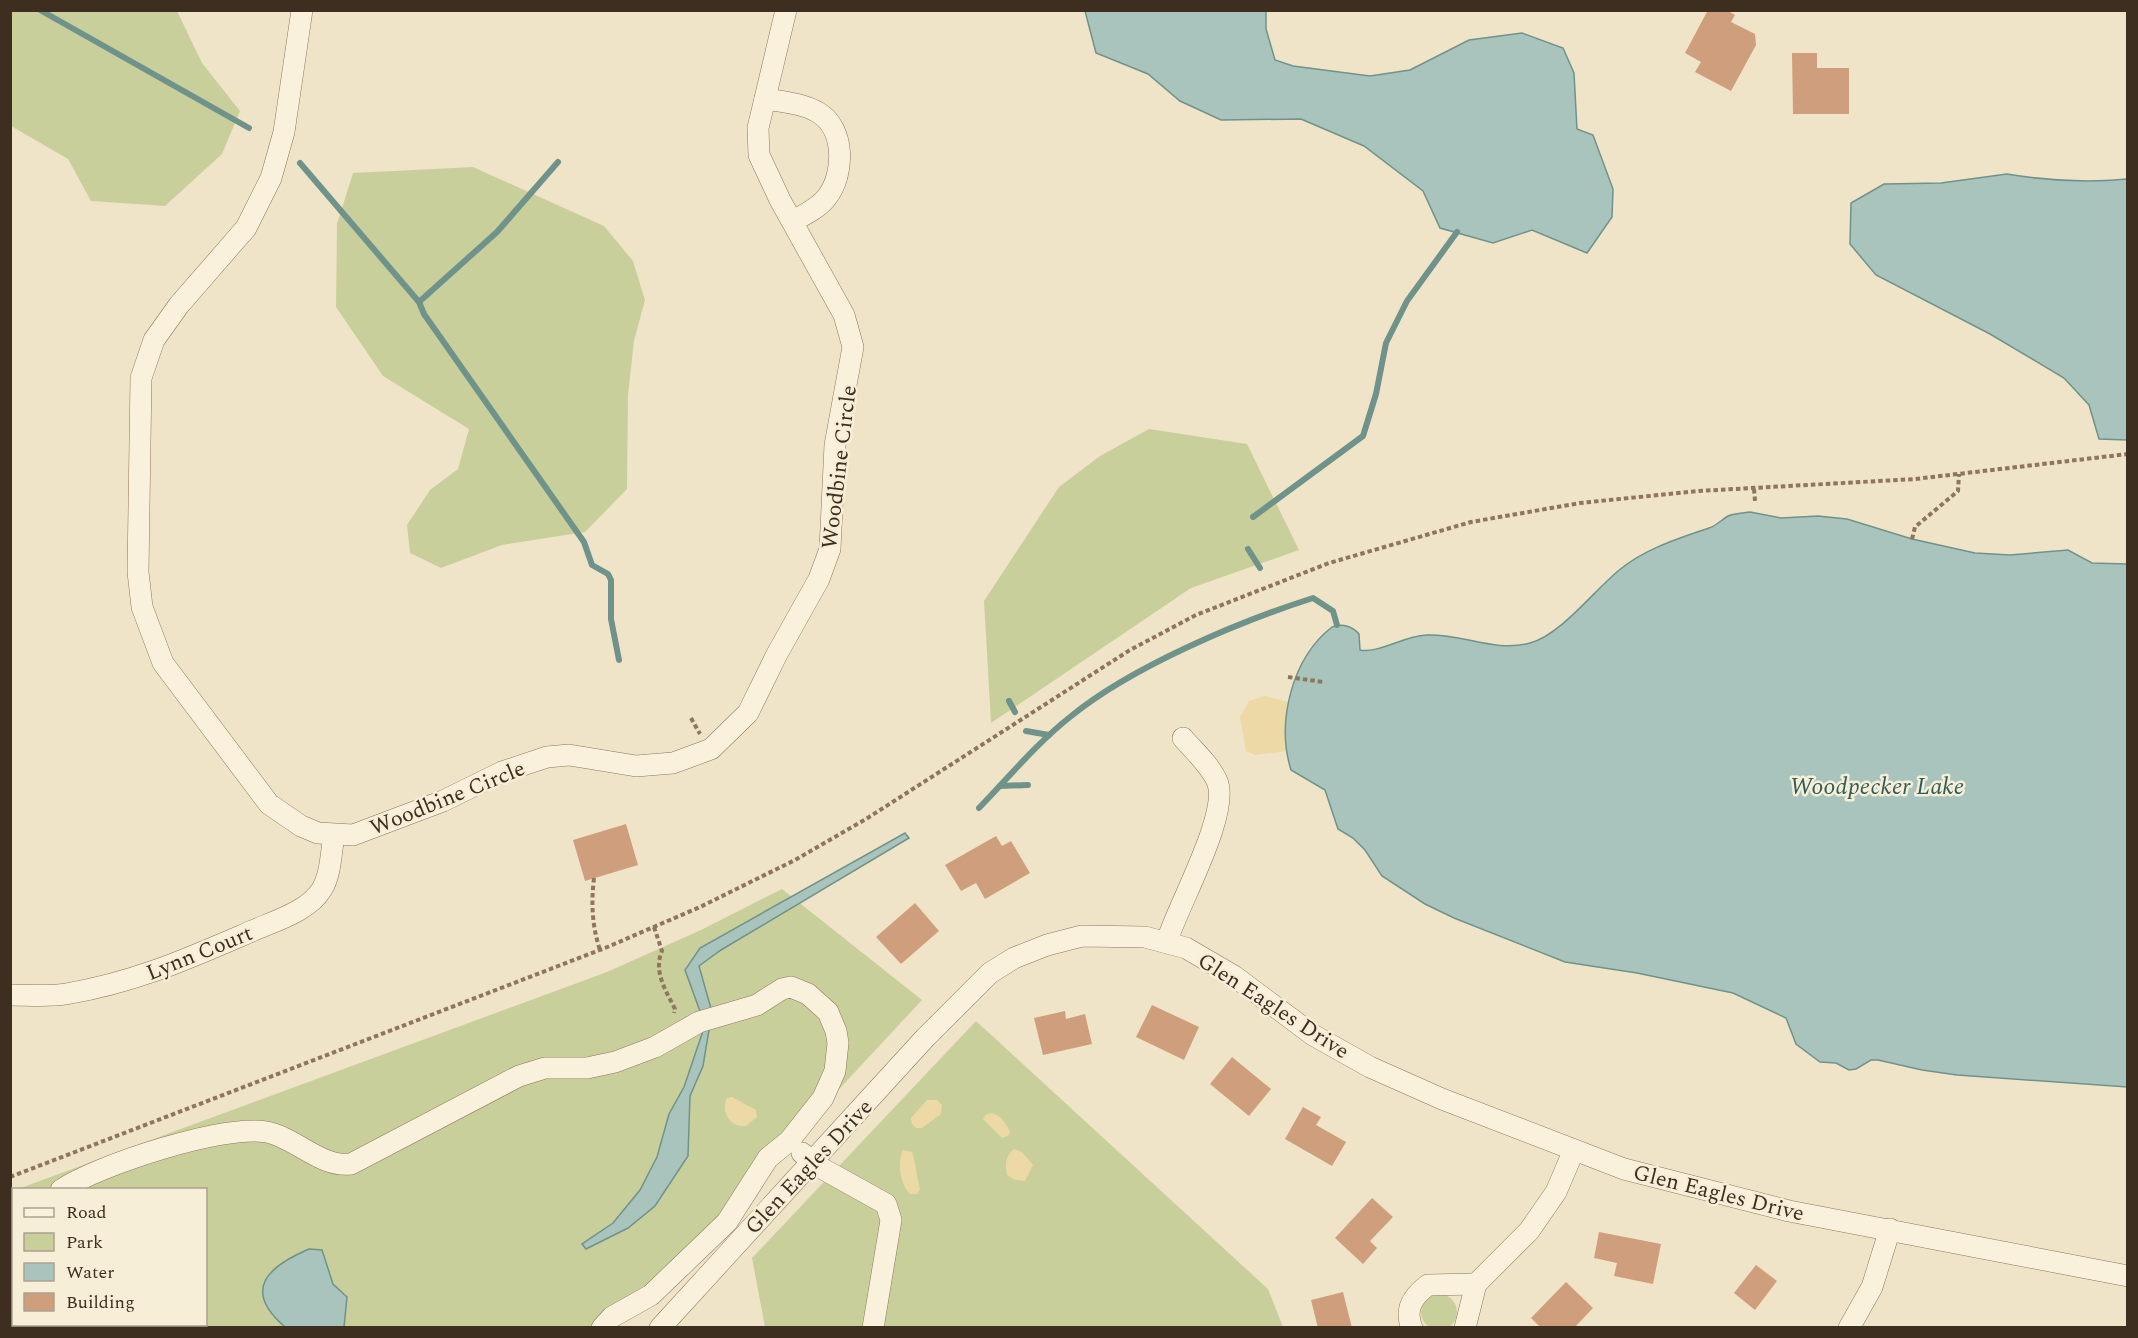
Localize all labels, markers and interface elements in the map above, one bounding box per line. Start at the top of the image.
street label: Woodbine Circle [813,383,866,551]
street label: Woodbine Circle [365,752,530,845]
water label: Woodpecker Lake [1790,769,1964,805]
street label: Lynn Court [141,917,258,990]
street label: Glen Eagles Drive [1191,945,1356,1068]
street label: Glen Eagles Drive [737,1092,881,1242]
street label: Glen Eagles Drive [1630,1156,1808,1231]
legend [12,1188,207,1326]
text: Road [66,1199,107,1226]
text: Park [66,1229,103,1256]
text: Water [66,1259,114,1286]
text: Building [66,1289,135,1316]

